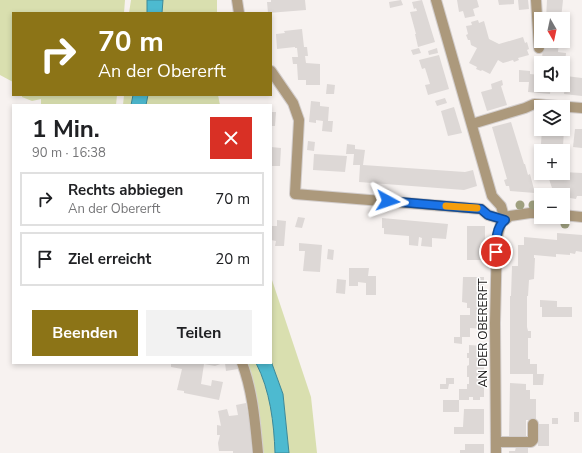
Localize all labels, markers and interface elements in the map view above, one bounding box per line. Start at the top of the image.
north arrow [534,12,570,48]
map controls [534,12,570,224]
text: 70 m [98,23,164,61]
icon: right [32,28,84,80]
button: sound [534,56,570,92]
text: An der Obererft [98,59,226,83]
button: layers [534,100,570,136]
text: 1 Min. [32,113,100,145]
button: close [210,117,252,159]
text: 90 m · 16:38 [32,144,106,162]
button: + [534,144,570,180]
text: Rechts abbiegen [68,180,183,200]
position arrow [367,180,409,222]
icon: right [34,188,56,210]
button: − [534,188,570,224]
text: 70 m [215,189,250,209]
text: An der Obererft [68,200,160,218]
pin [479,235,513,269]
icon: arrive [485,241,507,263]
icon: arrive [34,248,56,270]
text: Ziel erreicht [68,249,151,269]
text: 20 m [215,249,250,269]
street label: AN DER OBERERFT [475,278,491,387]
button: Beenden [32,310,138,356]
button: Teilen [146,310,252,356]

